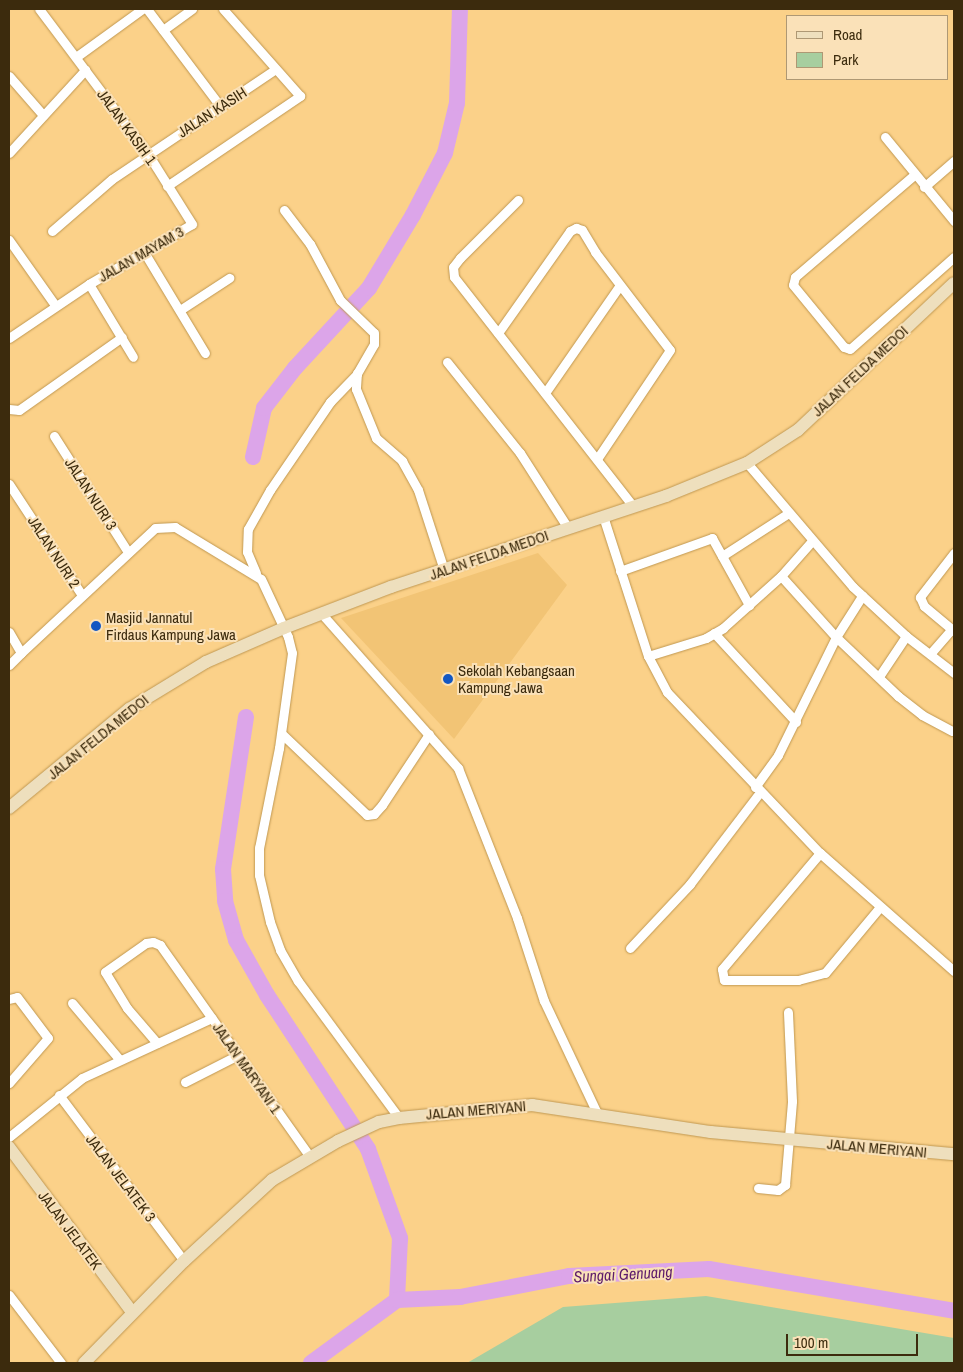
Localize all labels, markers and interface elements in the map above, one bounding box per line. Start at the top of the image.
legend [786,15,948,80]
text: Road [833,24,862,45]
text: Park [833,49,858,70]
street label: JALAN KASIH [174,83,250,141]
street label: JALAN KASIH 1 [94,86,160,168]
street label: JALAN MAYAM 3 [95,222,187,286]
street label: JALAN FELDA MEDOI [808,322,912,420]
street label: JALAN NURI 3 [61,455,121,533]
street label: JALAN NURI 2 [24,513,84,591]
street label: JALAN FELDA MEDOI [427,526,551,584]
place label: Masjid Jannatul Firdaus Kampung Jawa [106,608,236,643]
marker: Masjid Jannatul Firdaus Kampung Jawa [90,620,102,632]
place label: Sekolah Kebangsaan Kampung Jawa [458,661,575,696]
marker: Sekolah Kebangsaan Kampung Jawa [442,673,454,685]
street label: JALAN FELDA MEDOI [44,691,152,783]
street label: JALAN MARYANI 1 [209,1019,285,1117]
street label: JALAN MERIYANI [425,1097,527,1123]
street label: JALAN JELATEK 3 [82,1131,160,1225]
street label: JALAN MERIYANI [826,1135,928,1161]
street label: JALAN JELATEK [34,1187,106,1273]
water label: Sungai Genuang [573,1262,673,1286]
scale bar [788,1324,920,1356]
text: 100 m [794,1332,828,1353]

